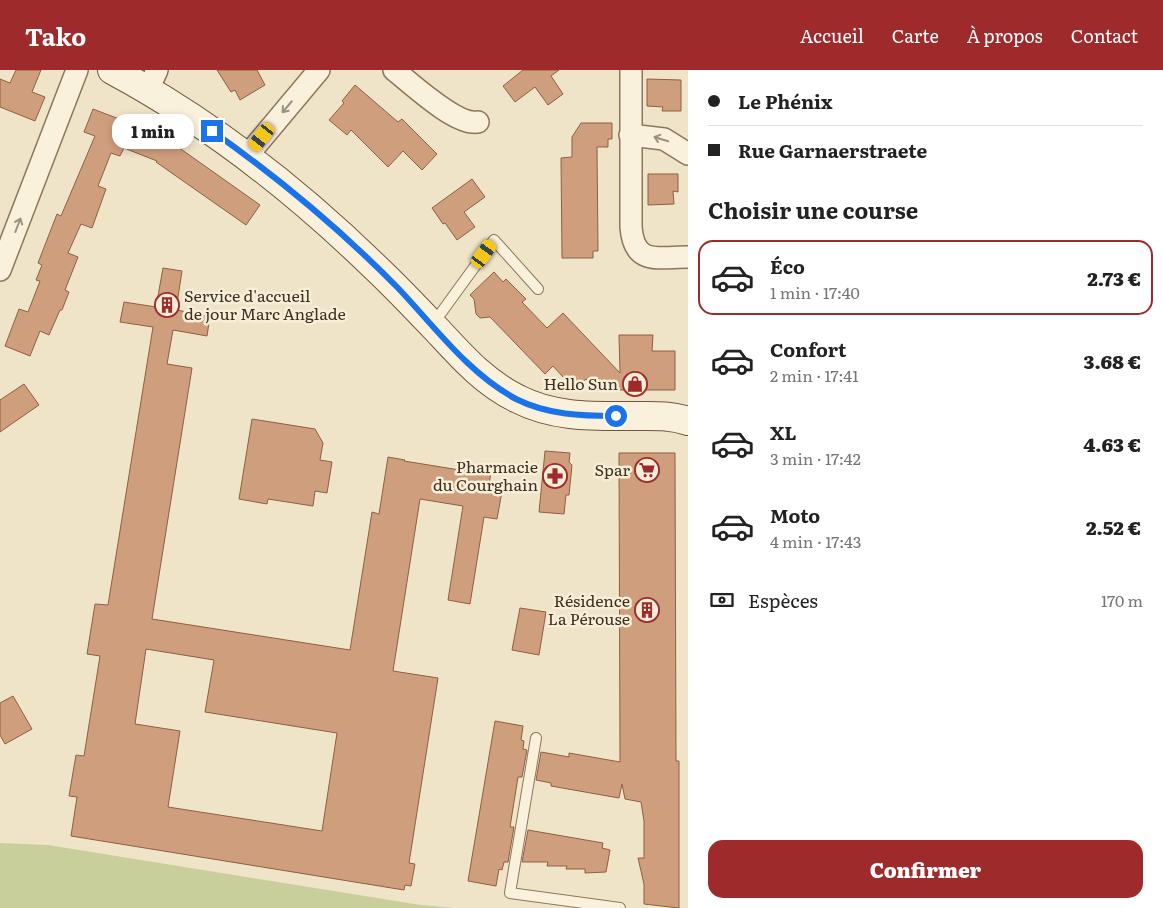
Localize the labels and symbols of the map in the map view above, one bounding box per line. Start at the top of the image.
one-way arrow [282,101,293,114]
callout: 1 min [112,114,194,148]
route end [201,120,223,142]
car [246,121,277,153]
one-way arrow [653,134,669,144]
one-way arrow [13,218,23,233]
car [469,237,498,271]
place label: Service d'accueil de jour Marc Anglade [184,283,346,325]
building icon: Service d'accueil de jour Marc Anglade [154,292,180,318]
place label: Hello Sun [543,371,618,395]
shop icon: Hello Sun [622,371,648,397]
route start [605,405,627,427]
place label: Pharmacie du Courghain [433,454,538,496]
place label: Spar [595,457,630,481]
supermarket icon: Spar [634,457,660,483]
pharmacy icon: Pharmacie du Courghain [542,463,568,489]
place label: Résidence La Pérouse [548,588,630,630]
building icon: Résidence La Pérouse [634,597,660,623]

